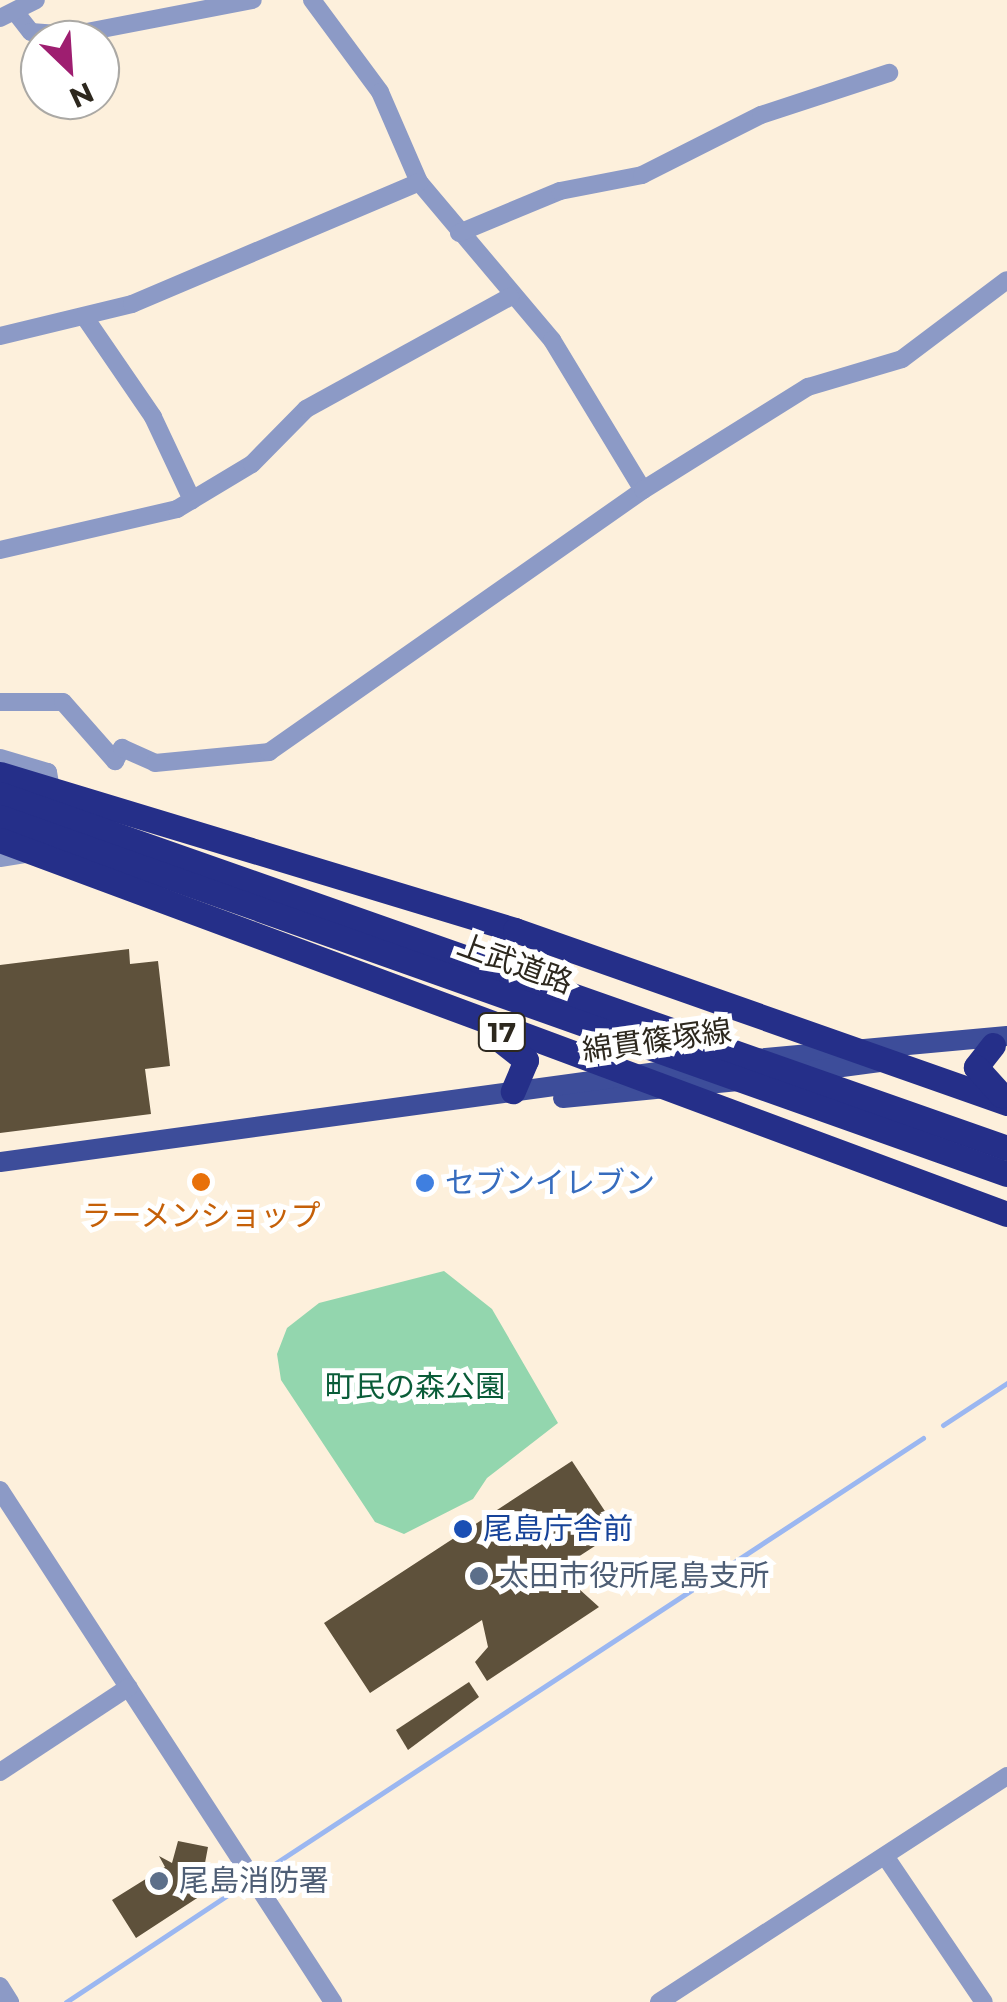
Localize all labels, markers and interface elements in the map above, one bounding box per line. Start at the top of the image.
north arrow [20,20,120,120]
text: N [64,75,99,116]
street label: 上武道路 [452,927,578,1001]
road number: 17 [477,1009,527,1055]
street label: 綿貫篠塚線 [580,1013,734,1069]
place label: セブンイレブン [445,1165,655,1201]
marker: ラーメンショップ [190,1171,212,1193]
marker: セブンイレブン [414,1172,436,1194]
place label: ラーメンショップ [81,1198,321,1234]
park label: 町民の森公園 [325,1369,505,1405]
place label: 尾島庁舎前 [483,1511,633,1547]
marker: 尾島庁舎前 [452,1518,474,1540]
place label: 太田市役所尾島支所 [499,1558,769,1594]
marker: 太田市役所尾島支所 [468,1565,490,1587]
place label: 尾島消防署 [179,1863,329,1899]
marker: 尾島消防署 [148,1870,170,1892]

